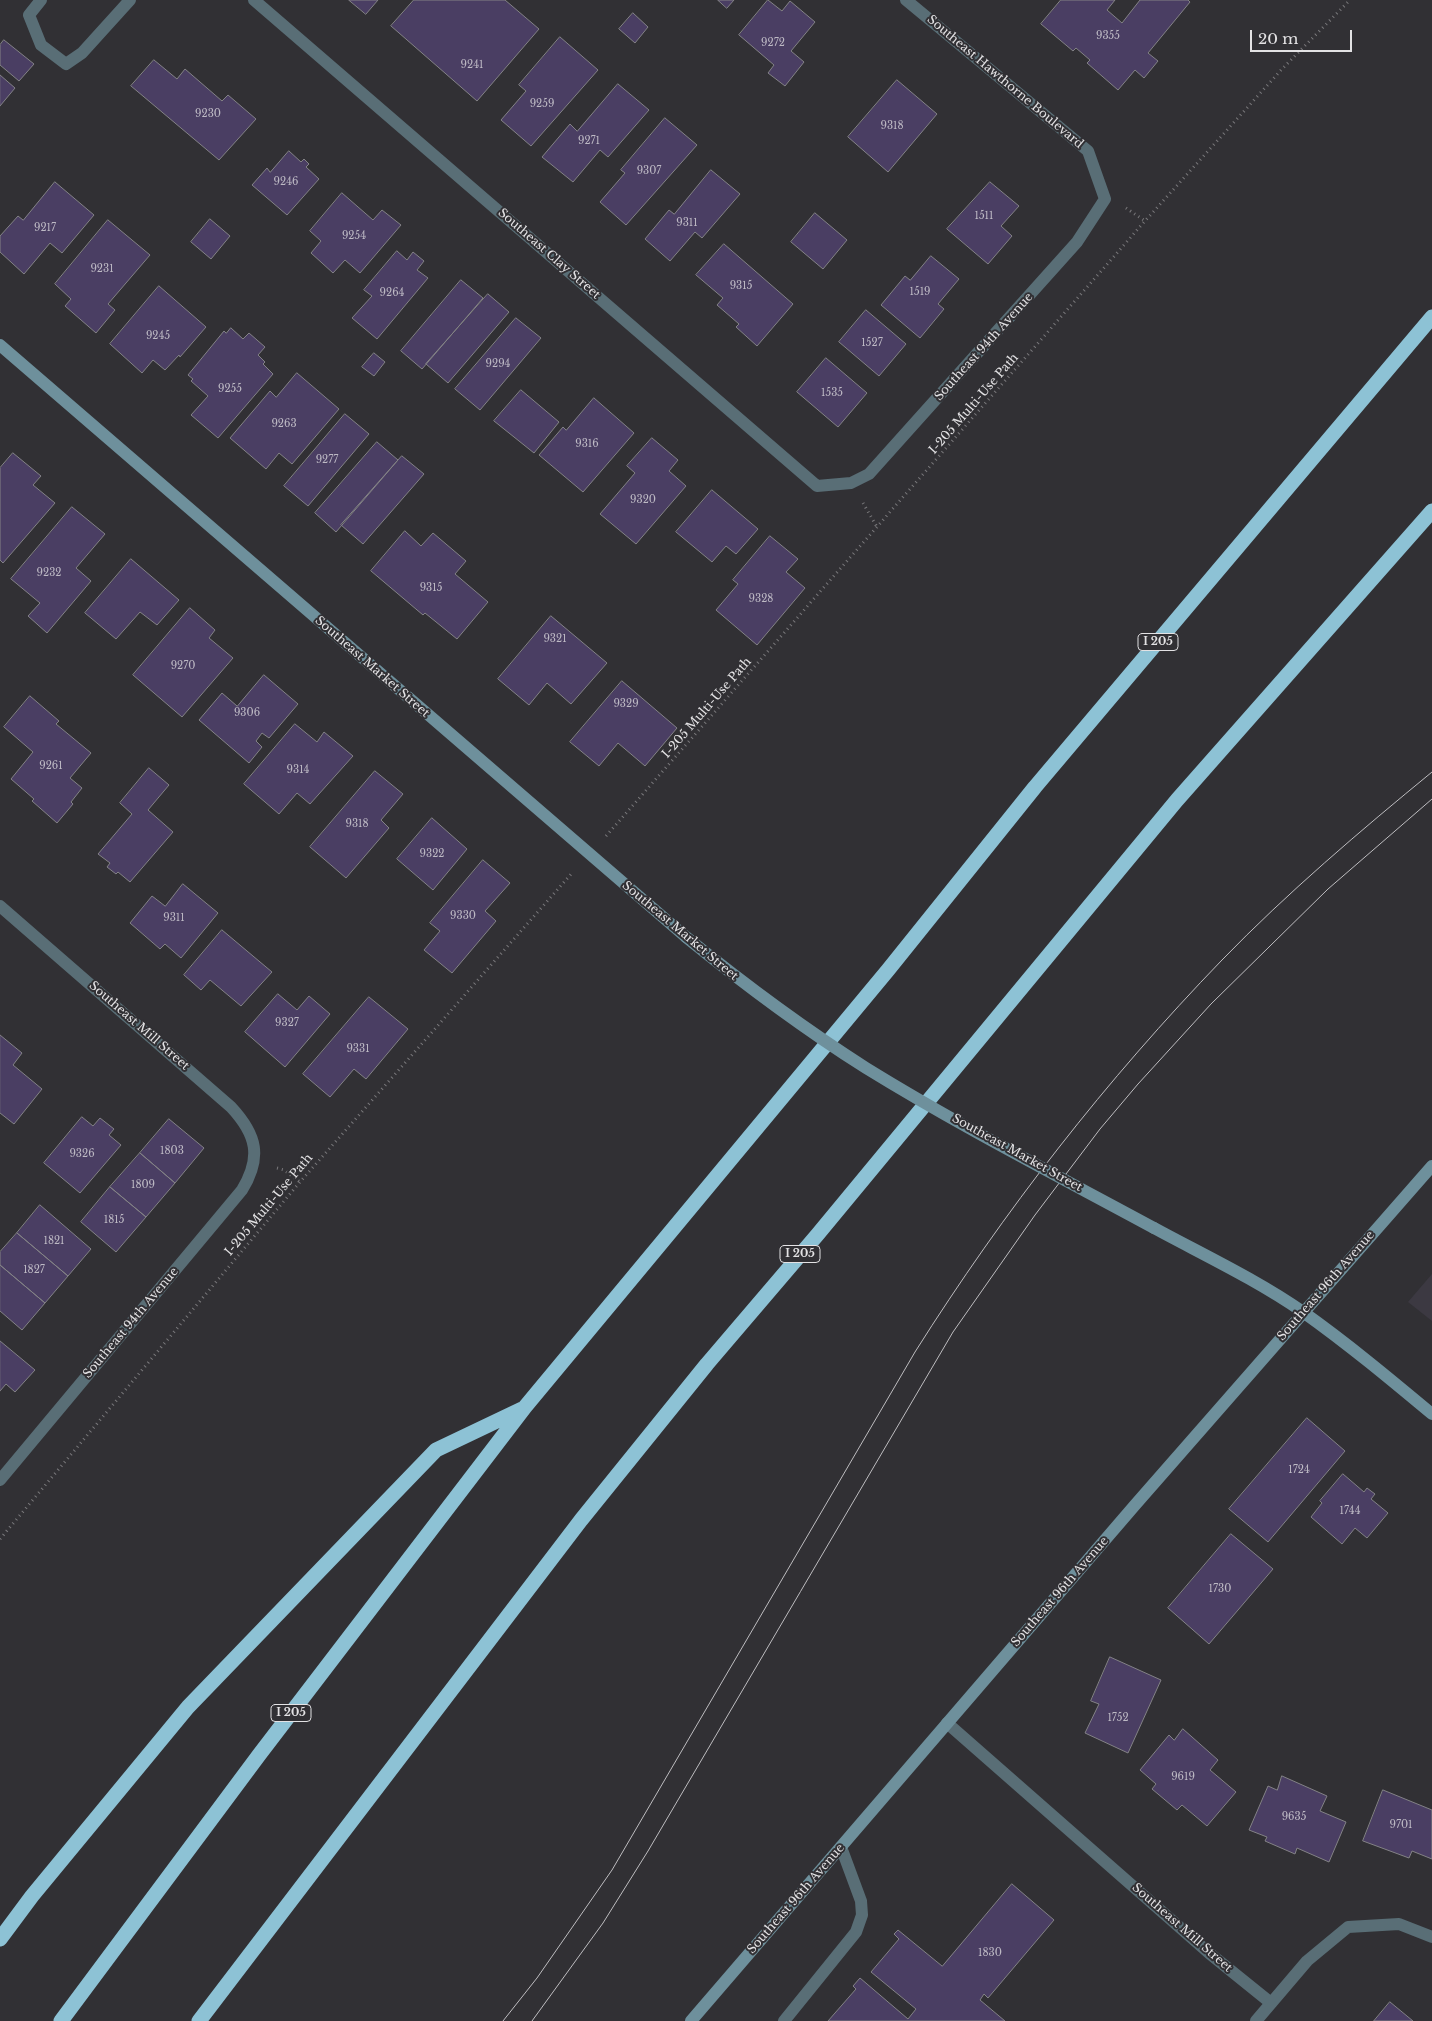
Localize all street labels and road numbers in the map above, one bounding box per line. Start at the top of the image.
street label: Southeast Hawthorne Boulevard [924,12,1086,152]
street label: Southeast Clay Street [495,206,603,302]
street label: Southeast 94th Avenue [932,290,1036,404]
street label: I-205 Multi-Use Path [926,351,1022,457]
street label: Southeast Market Street [312,613,432,721]
road number: I 205 [1138,634,1178,650]
street label: I-205 Multi-Use Path [659,655,755,761]
street label: Southeast Market Street [619,878,741,984]
street label: Southeast Mill Street [86,979,192,1073]
street label: Southeast Market Street [949,1111,1085,1195]
street label: I-205 Multi-Use Path [222,1151,316,1259]
street label: Southeast 96th Avenue [1274,1228,1378,1344]
road number: I 205 [780,1246,820,1262]
street label: Southeast 94th Avenue [80,1265,182,1381]
street label: Southeast 96th Avenue [1008,1534,1112,1650]
road number: I 205 [271,1705,311,1722]
street label: Southeast 96th Avenue [744,1841,848,1957]
street label: Southeast Mill Street [1129,1881,1235,1975]

